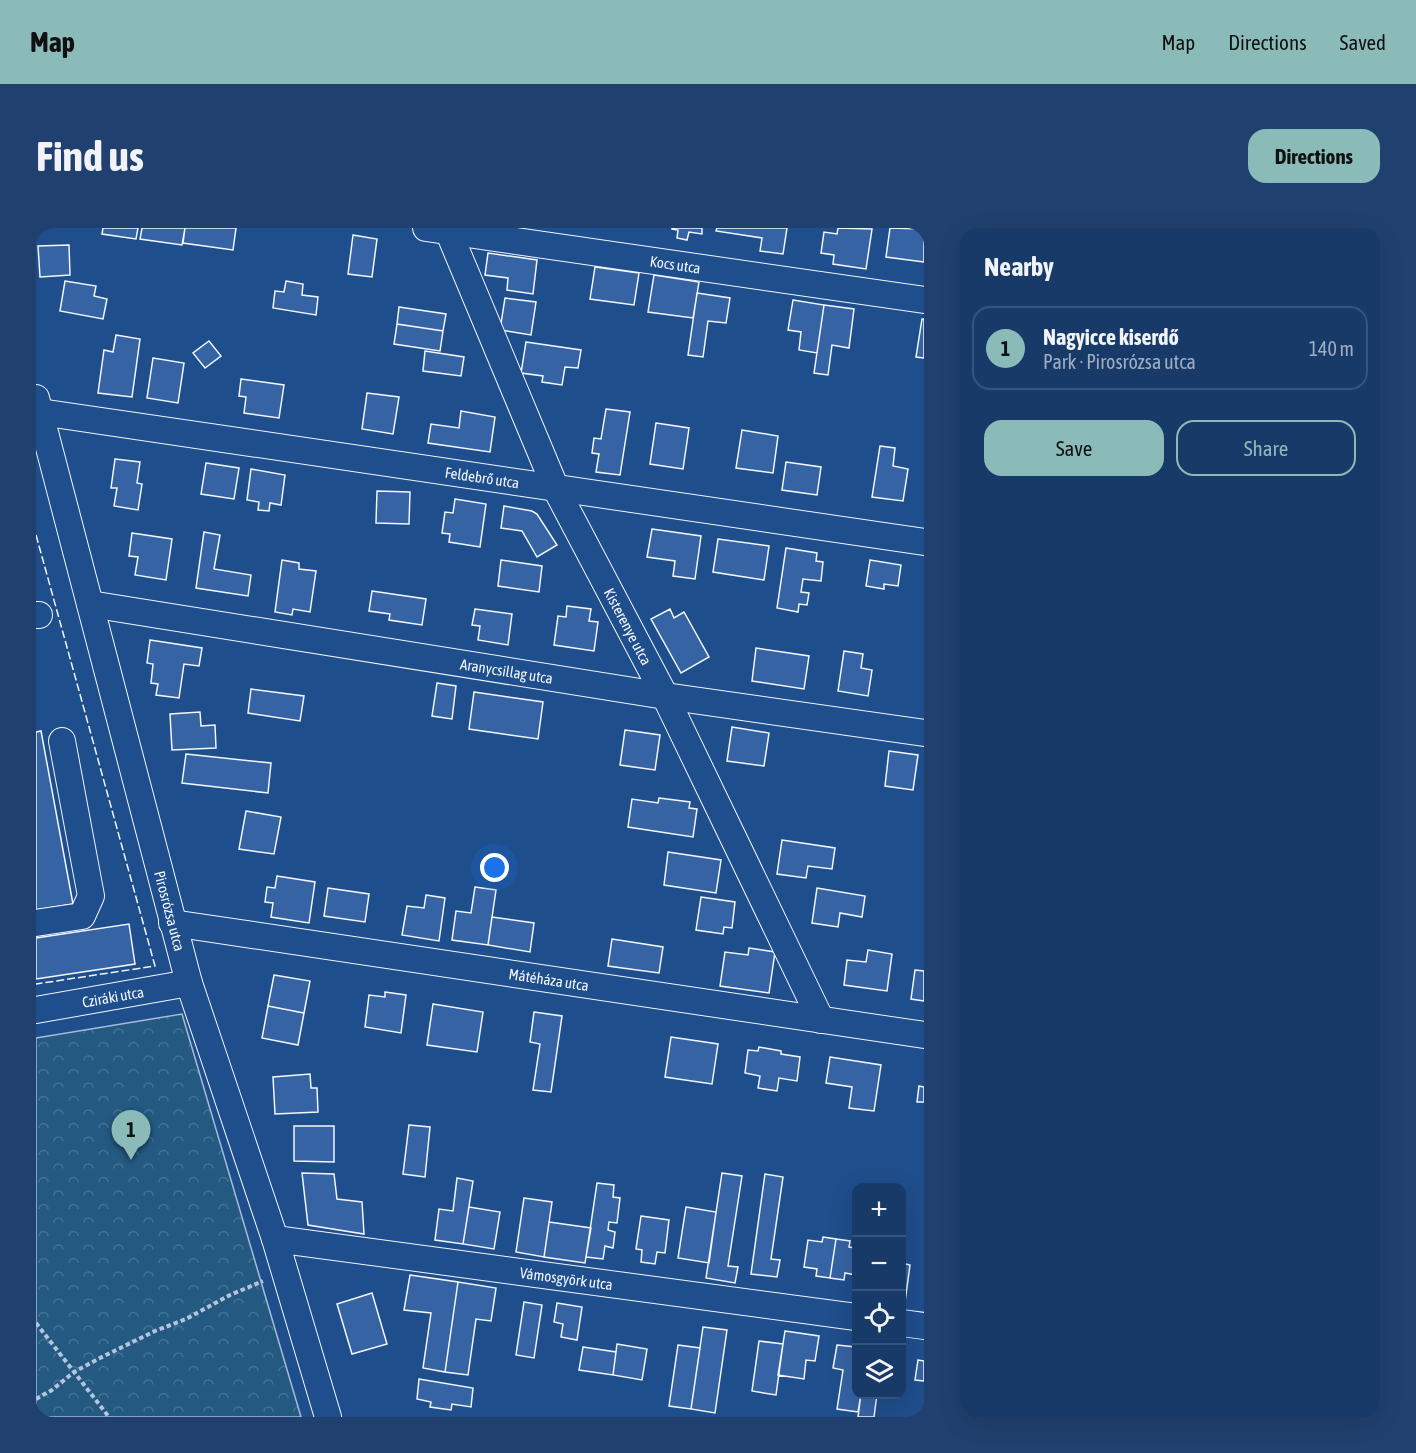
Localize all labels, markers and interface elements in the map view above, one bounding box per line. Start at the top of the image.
text: Map [30,26,75,58]
text: Map [1161,30,1195,54]
text: Directions [1228,30,1307,54]
text: Saved [1340,30,1386,54]
button: Directions [1248,129,1380,183]
text: Find us [36,132,144,180]
street label: Kocs utca [649,252,702,276]
text: Nearby [984,252,1054,282]
text: Nagyicce kiserdő [1043,324,1179,350]
text: 1 [1001,337,1010,360]
text: 140 m [1309,337,1354,360]
text: Park · Pirosrózsa utca [1043,350,1196,373]
button: Save [984,420,1164,476]
button: Share [1176,420,1356,476]
street label: Feldebrő utca [444,463,521,491]
street label: Kisterenye utca [601,585,656,668]
street label: Aranycsillag utca [459,655,554,686]
your location [480,853,509,882]
street label: Pirosrózsa utca [151,869,189,953]
street label: Mátéháza utca [508,965,590,993]
street label: Cziráki utca [81,983,145,1010]
pin: 1 [112,1110,151,1160]
map controls [852,1183,906,1399]
button: + [852,1183,906,1237]
button: − [852,1237,906,1291]
street label: Vámosgyörk utca [519,1263,614,1293]
button: locate [852,1291,906,1345]
button: layers [852,1345,906,1399]

